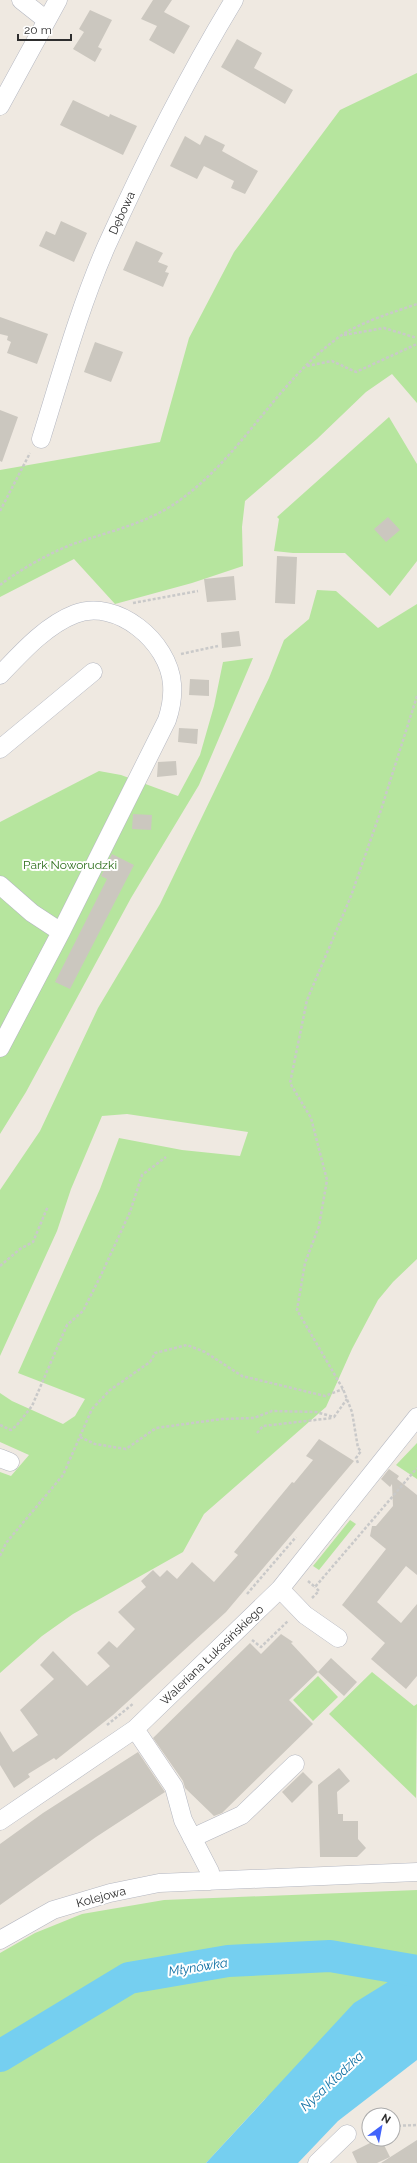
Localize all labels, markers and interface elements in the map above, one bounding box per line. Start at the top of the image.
scale bar [18,16,71,42]
text: 20 m [24,23,52,37]
street label: Dębowa [106,189,138,237]
park label: Park Noworudzki [23,858,117,872]
street label: Waleriana Łukasińskiego [158,1602,266,1708]
street label: Kolejowa [75,1884,127,1910]
water label: Młynówka [167,1955,229,1979]
water label: Nysa Kłodzka [297,2048,367,2114]
north arrow [361,2107,401,2147]
text: N [379,2111,393,2127]

